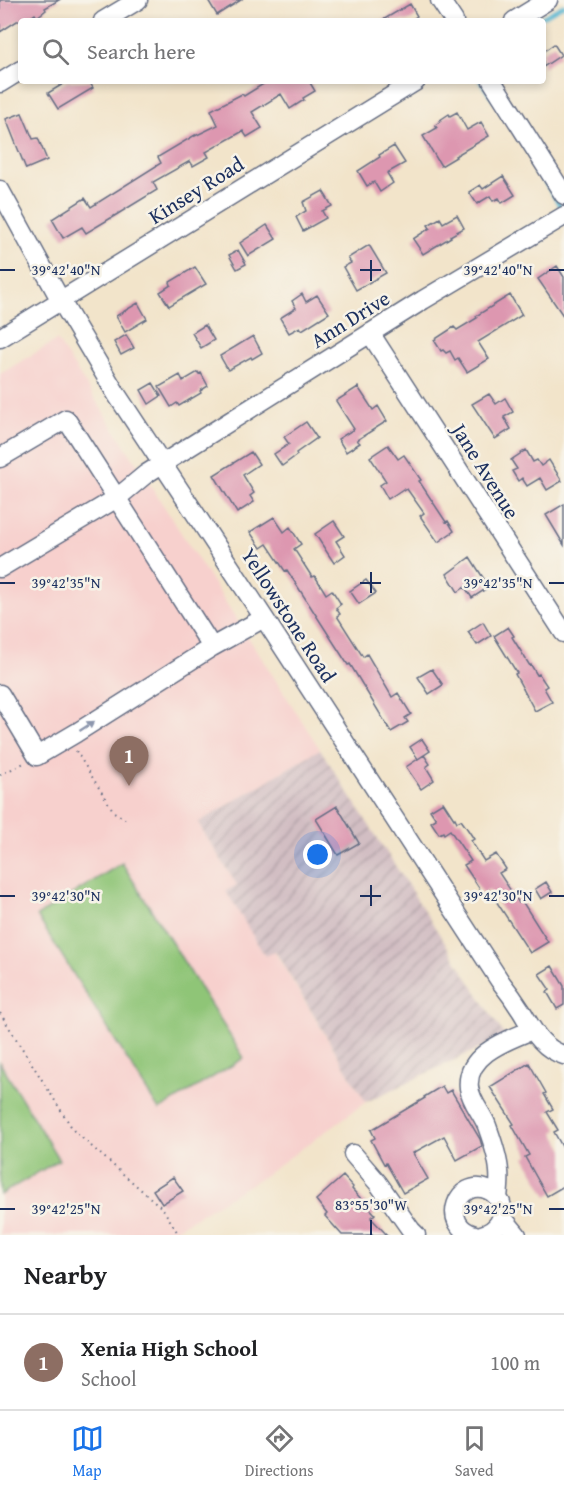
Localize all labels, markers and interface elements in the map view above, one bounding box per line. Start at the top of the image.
search box [18,18,546,84]
icon: search [39,35,72,68]
text: Search here [87,35,196,67]
street label: Kinsey Road [142,148,250,232]
text: 39°42'40"N [32,259,101,280]
text: 39°42'40"N [464,259,533,280]
street label: Ann Drive [304,282,396,355]
street label: Jane Avenue [443,415,528,525]
street label: Yellowstone Road [234,542,345,689]
text: 39°42'35"N [32,572,101,593]
text: 39°42'35"N [464,572,533,593]
one-way arrow [79,720,95,732]
pin: 1 [110,736,148,786]
your location [303,840,332,869]
text: 39°42'30"N [32,885,101,906]
text: 39°42'30"N [464,885,533,906]
text: 83°55'30"W [335,1194,407,1215]
text: 39°42'25"N [32,1198,101,1219]
text: 39°42'25"N [464,1198,533,1219]
text: Nearby [24,1255,107,1294]
text: Xenia High School [81,1332,258,1364]
text: 1 [38,1348,49,1377]
text: 100 m [490,1348,540,1377]
text: School [81,1364,137,1393]
tab: Map [71,1422,104,1482]
tab: Directions [245,1422,314,1482]
tab: Saved [455,1422,493,1482]

